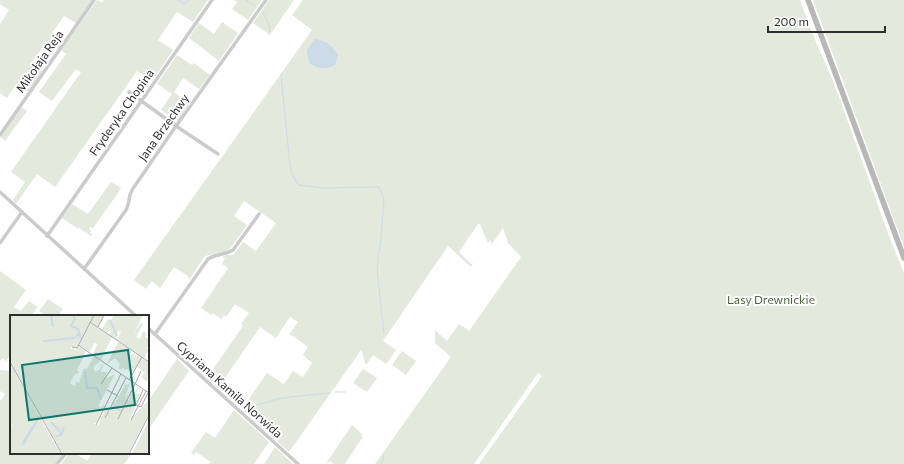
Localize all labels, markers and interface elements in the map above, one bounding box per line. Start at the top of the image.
scale bar [768,8,885,34]
text: 200 m [774,14,809,28]
street label: Mikołaja Reja [12,27,66,95]
street label: Fryderyka Chopina [86,66,156,158]
street label: Jana Brzechwy [135,91,192,164]
park label: Lasy Drewnickie [727,292,815,306]
inset map [10,315,149,454]
street label: Cypriana Kamila Norwida [174,338,286,440]

